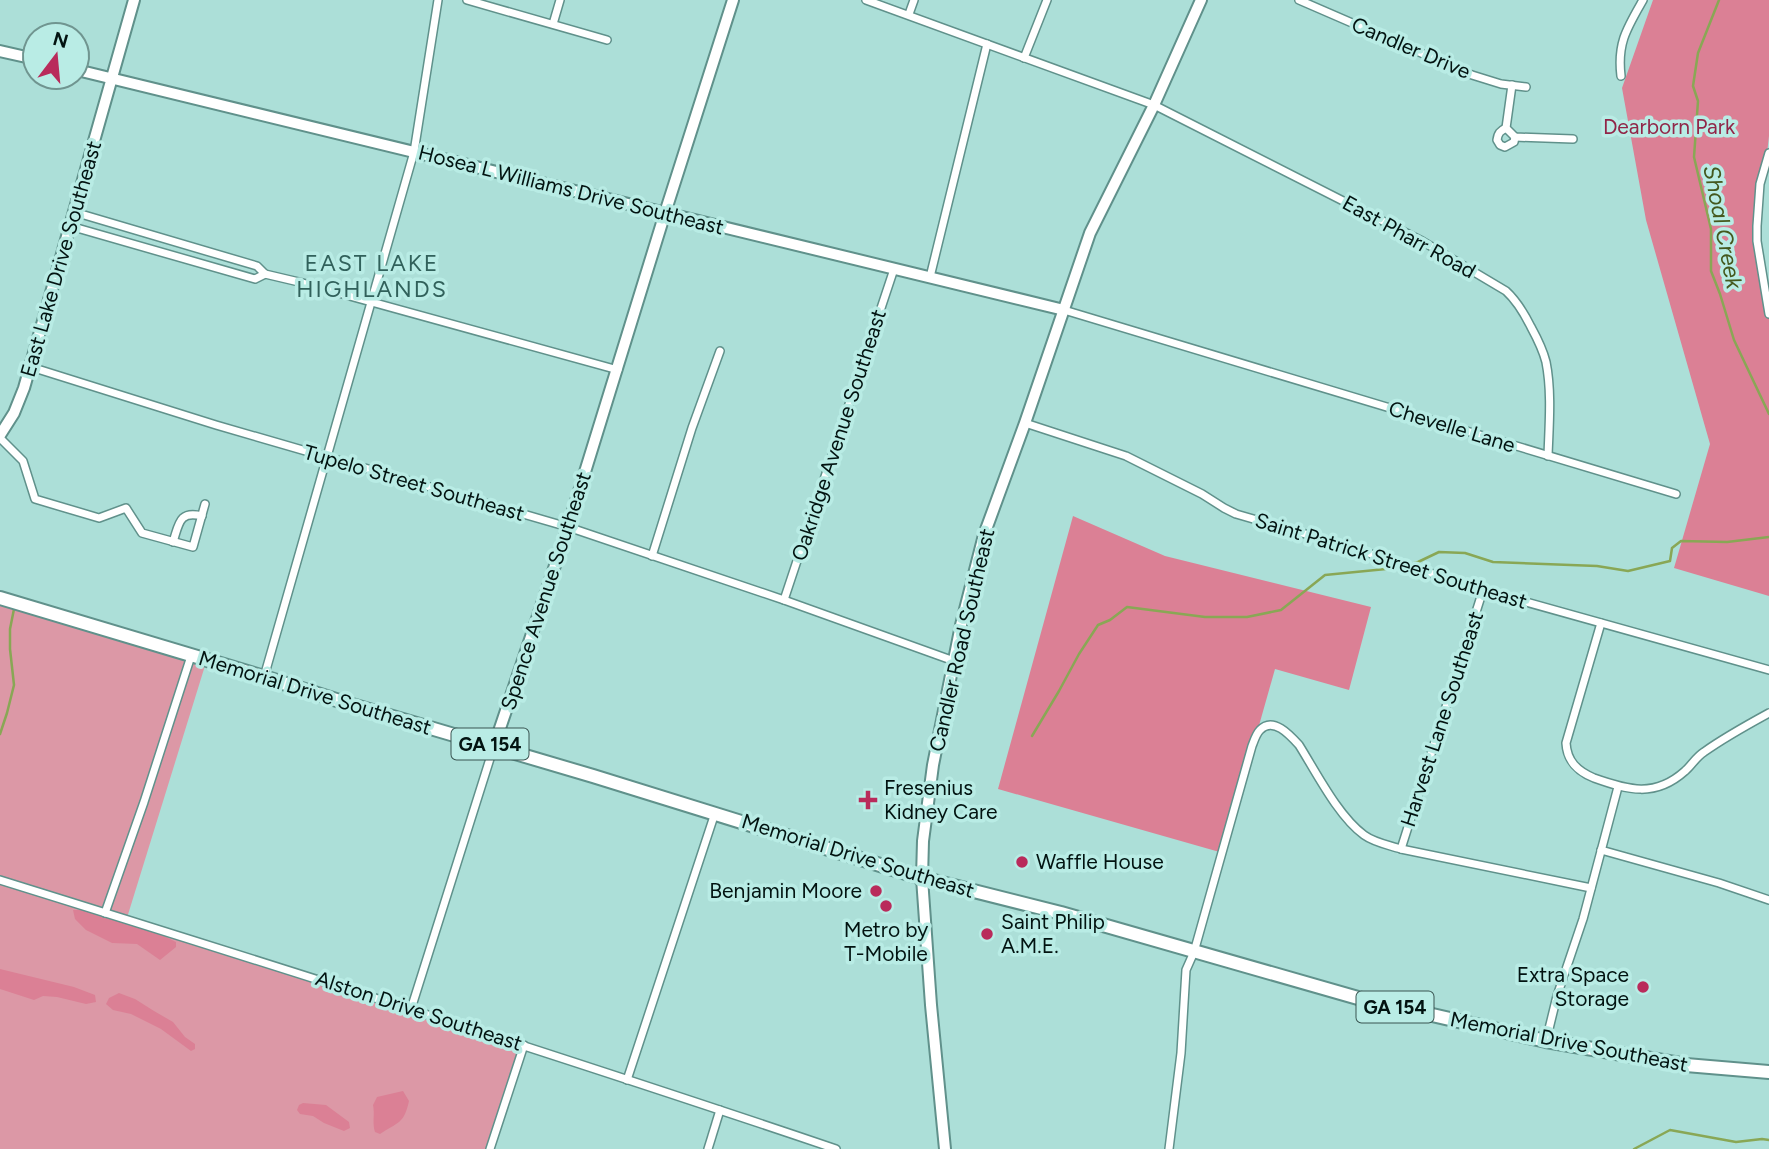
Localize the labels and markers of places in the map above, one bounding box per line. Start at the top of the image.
place label: Fresenius Kidney Care [884,775,998,824]
marker: Fresenius Kidney Care [858,790,878,810]
place label: Waffle House [1036,849,1164,874]
marker: Waffle House [1014,854,1030,870]
place label: Benjamin Moore [709,878,862,903]
marker: Benjamin Moore [868,883,884,899]
marker: Metro by T-Mobile [878,898,894,914]
place label: Saint Philip A.M.E. [1001,909,1105,958]
place label: Metro by T-Mobile [844,917,928,966]
marker: Saint Philip A.M.E. [979,926,995,942]
place label: Extra Space Storage [1517,962,1629,1011]
marker: Extra Space Storage [1635,979,1651,995]

